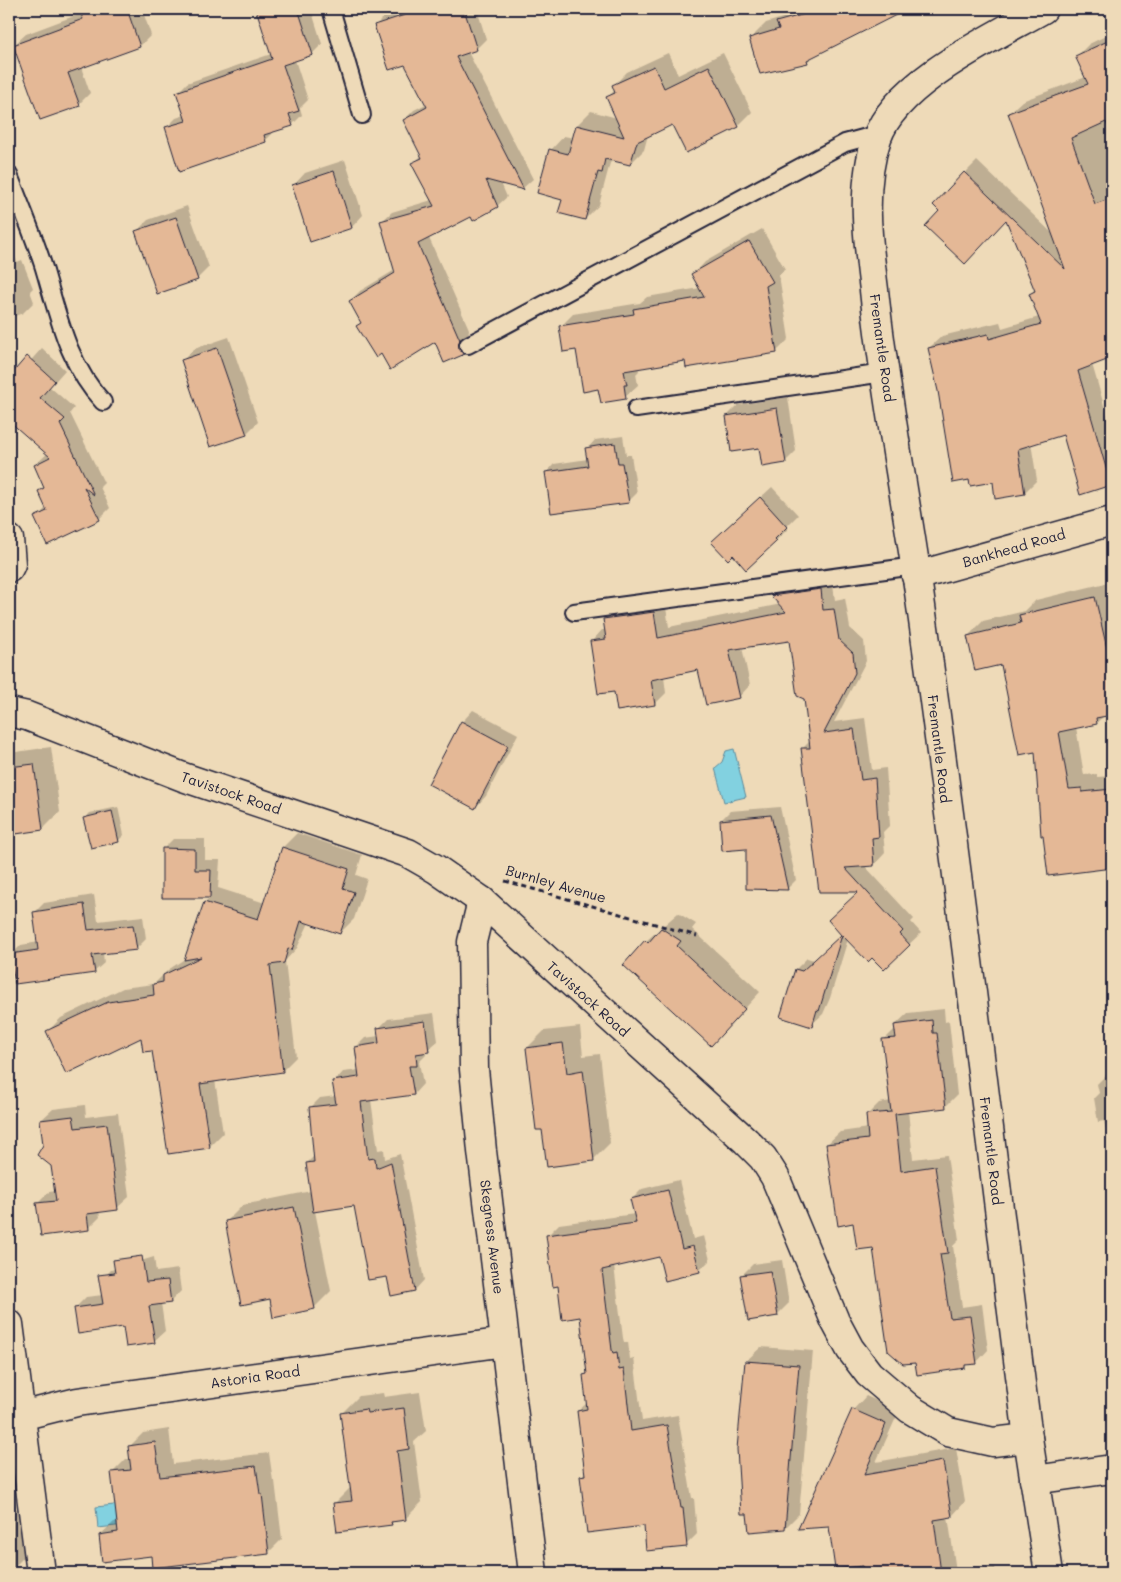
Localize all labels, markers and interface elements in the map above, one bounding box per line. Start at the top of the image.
street label: Fremantle Road [866,293,899,403]
street label: Bankhead Road [960,524,1068,571]
street label: Fremantle Road [923,694,956,804]
street label: Tavistock Road [179,767,284,819]
street label: Burnley Avenue [504,860,609,907]
street label: Tavistock Road [543,957,634,1041]
street label: Fremantle Road [975,1096,1008,1206]
street label: Skegness Avenue [476,1179,509,1295]
street label: Astoria Road [209,1361,301,1392]

